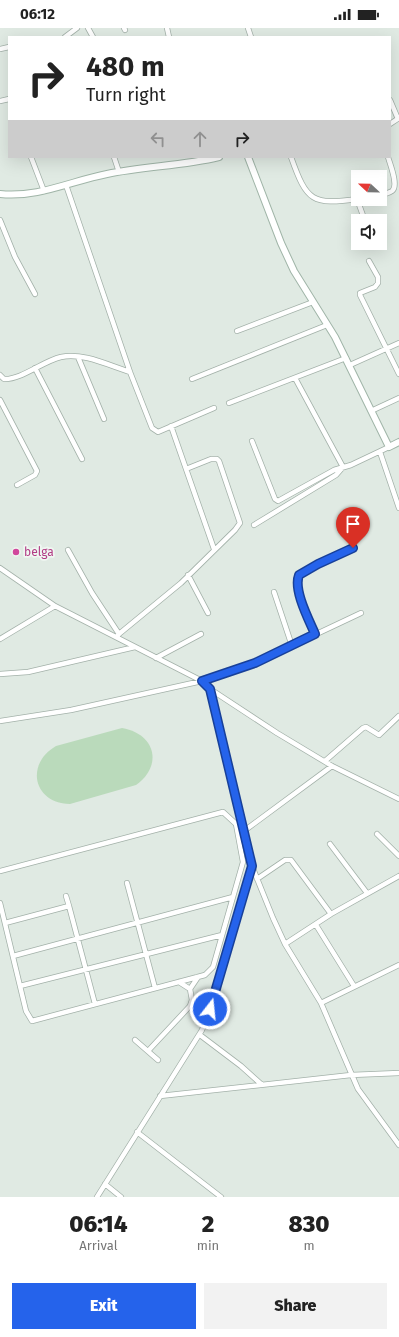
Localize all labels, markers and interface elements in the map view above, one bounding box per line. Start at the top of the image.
text: 06:12 [20,5,55,23]
text: 480 m [86,50,165,83]
icon: right [20,52,72,104]
text: Turn right [86,84,166,106]
icon: left [147,128,169,150]
icon: ahead [189,128,211,150]
icon: right [231,128,253,150]
north arrow [351,170,387,206]
map controls [351,170,387,250]
button: sound [351,214,387,250]
pin [336,507,370,548]
icon: arrive [342,513,364,535]
place label: belga [24,545,54,559]
marker: belga [11,547,21,557]
position arrow [189,988,231,1030]
text: 06:14 [69,1210,127,1238]
text: 2 [202,1210,214,1238]
text: 830 [289,1210,330,1238]
text: Arrival [79,1238,117,1253]
text: min [197,1238,219,1253]
text: m [304,1238,315,1253]
button: Exit [12,1283,196,1329]
button: Share [204,1283,387,1329]

